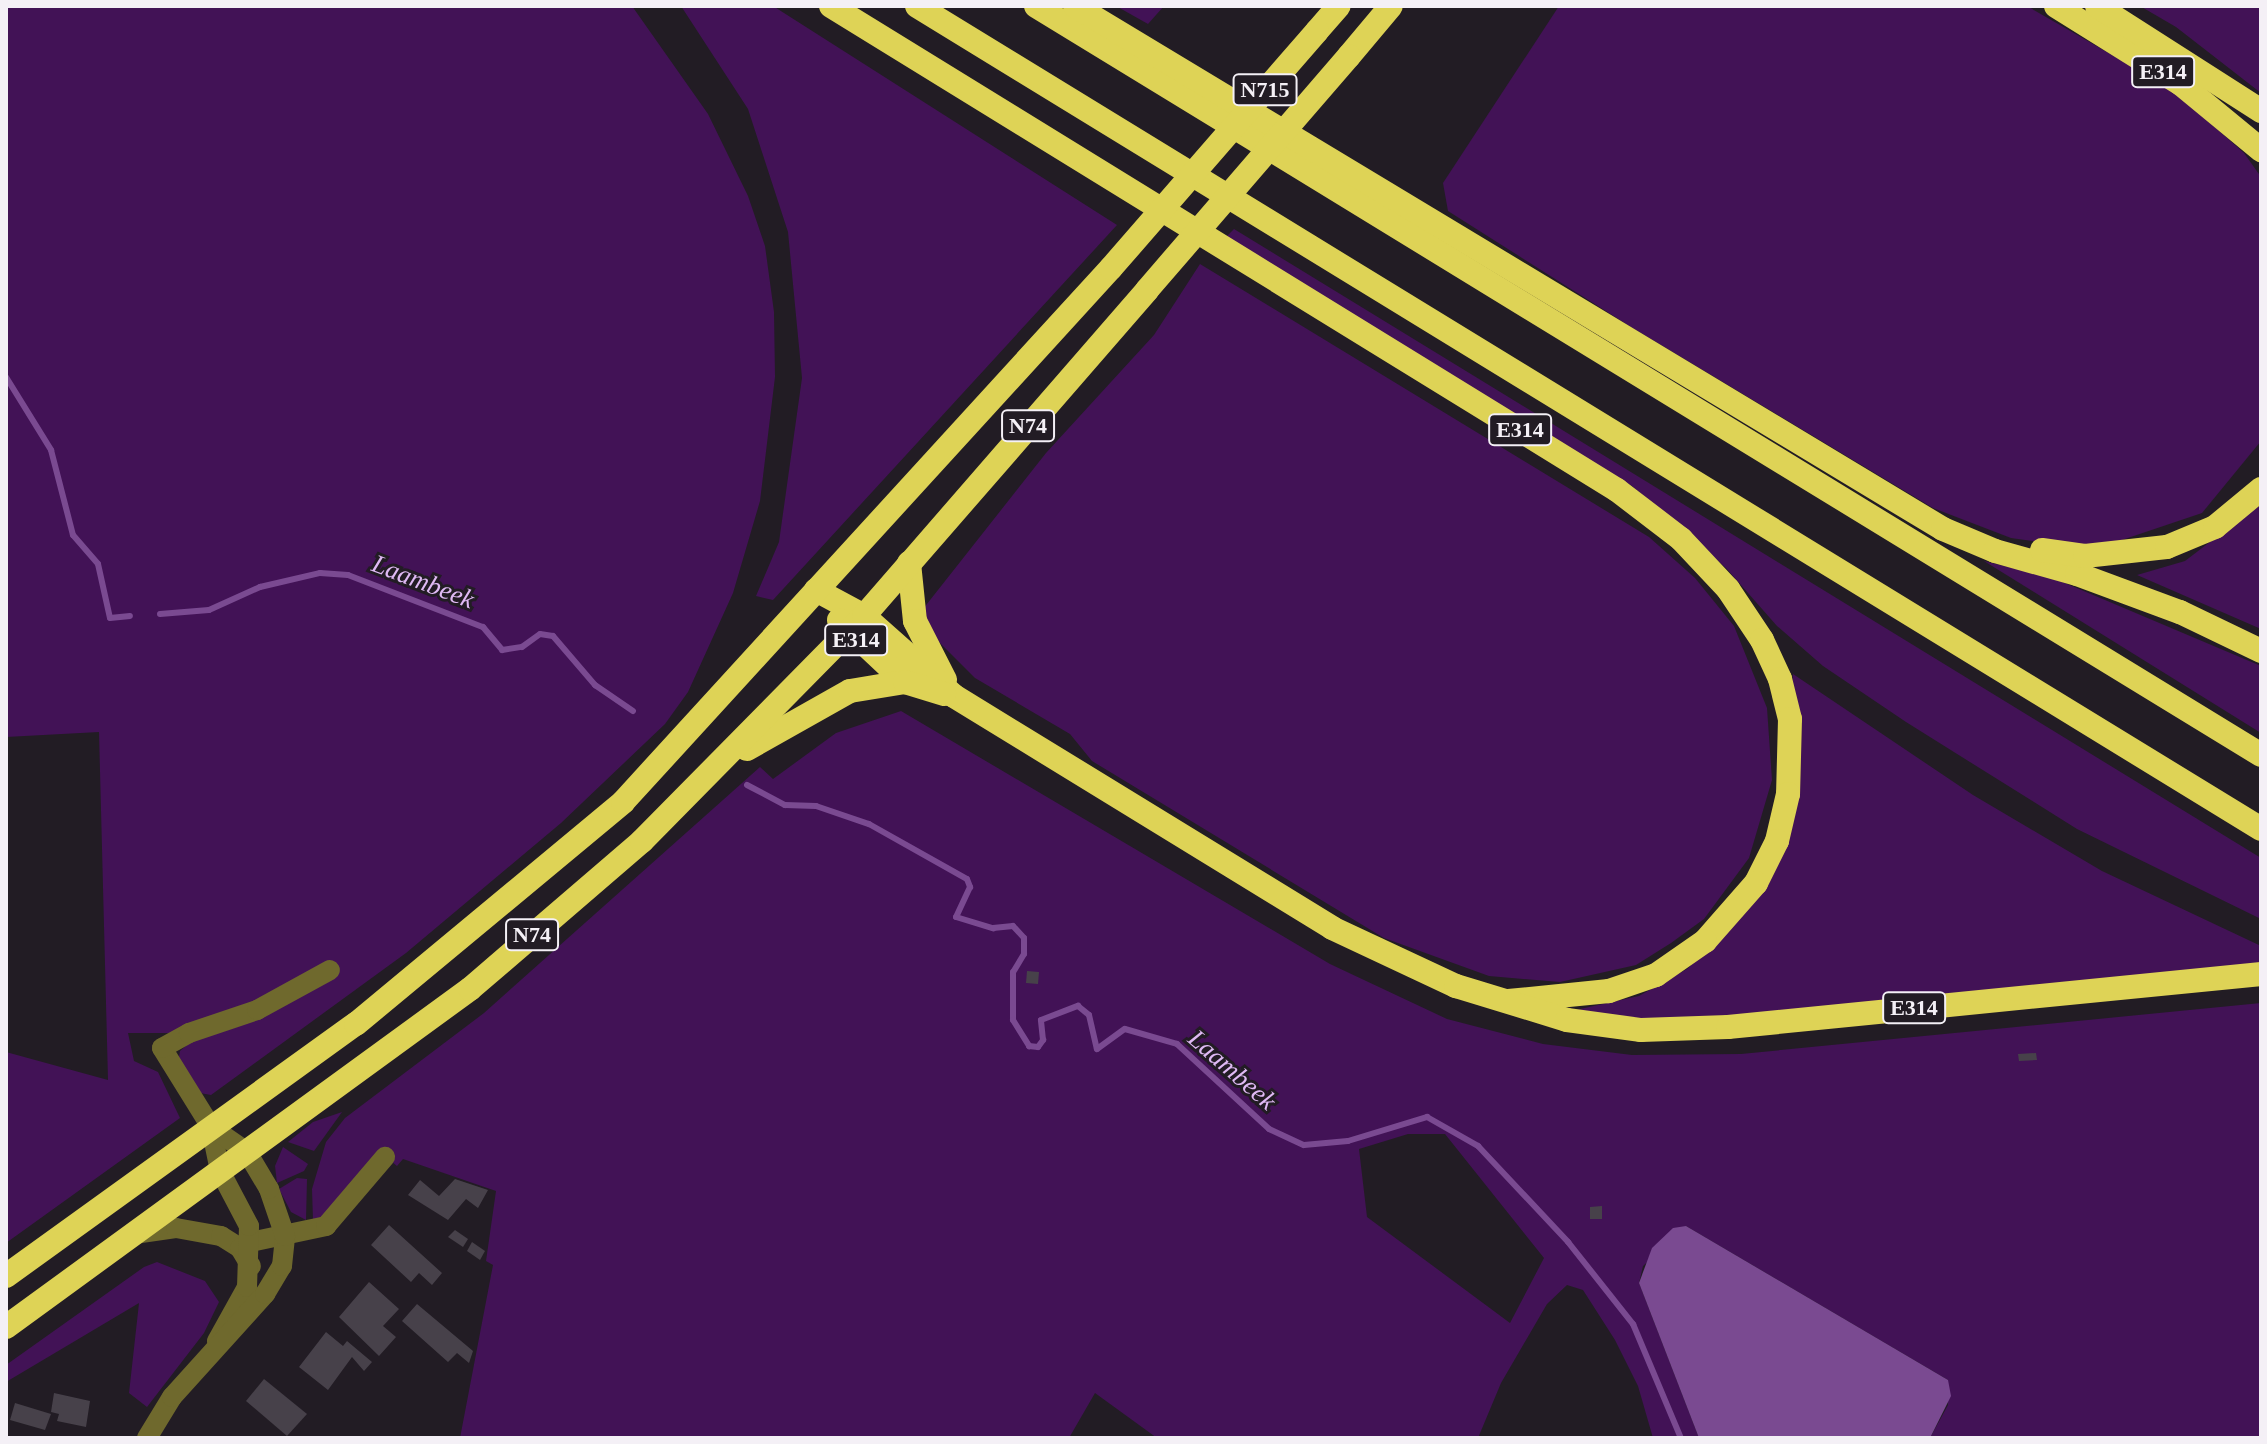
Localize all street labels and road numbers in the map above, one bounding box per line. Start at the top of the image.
road number: E314 [2131,54,2195,90]
road number: N715 [1231,72,1299,108]
road number: N74 [1000,408,1056,444]
road number: E314 [1488,412,1552,448]
road number: E314 [824,622,888,658]
road number: N74 [504,917,560,953]
road number: E314 [1882,990,1946,1026]

